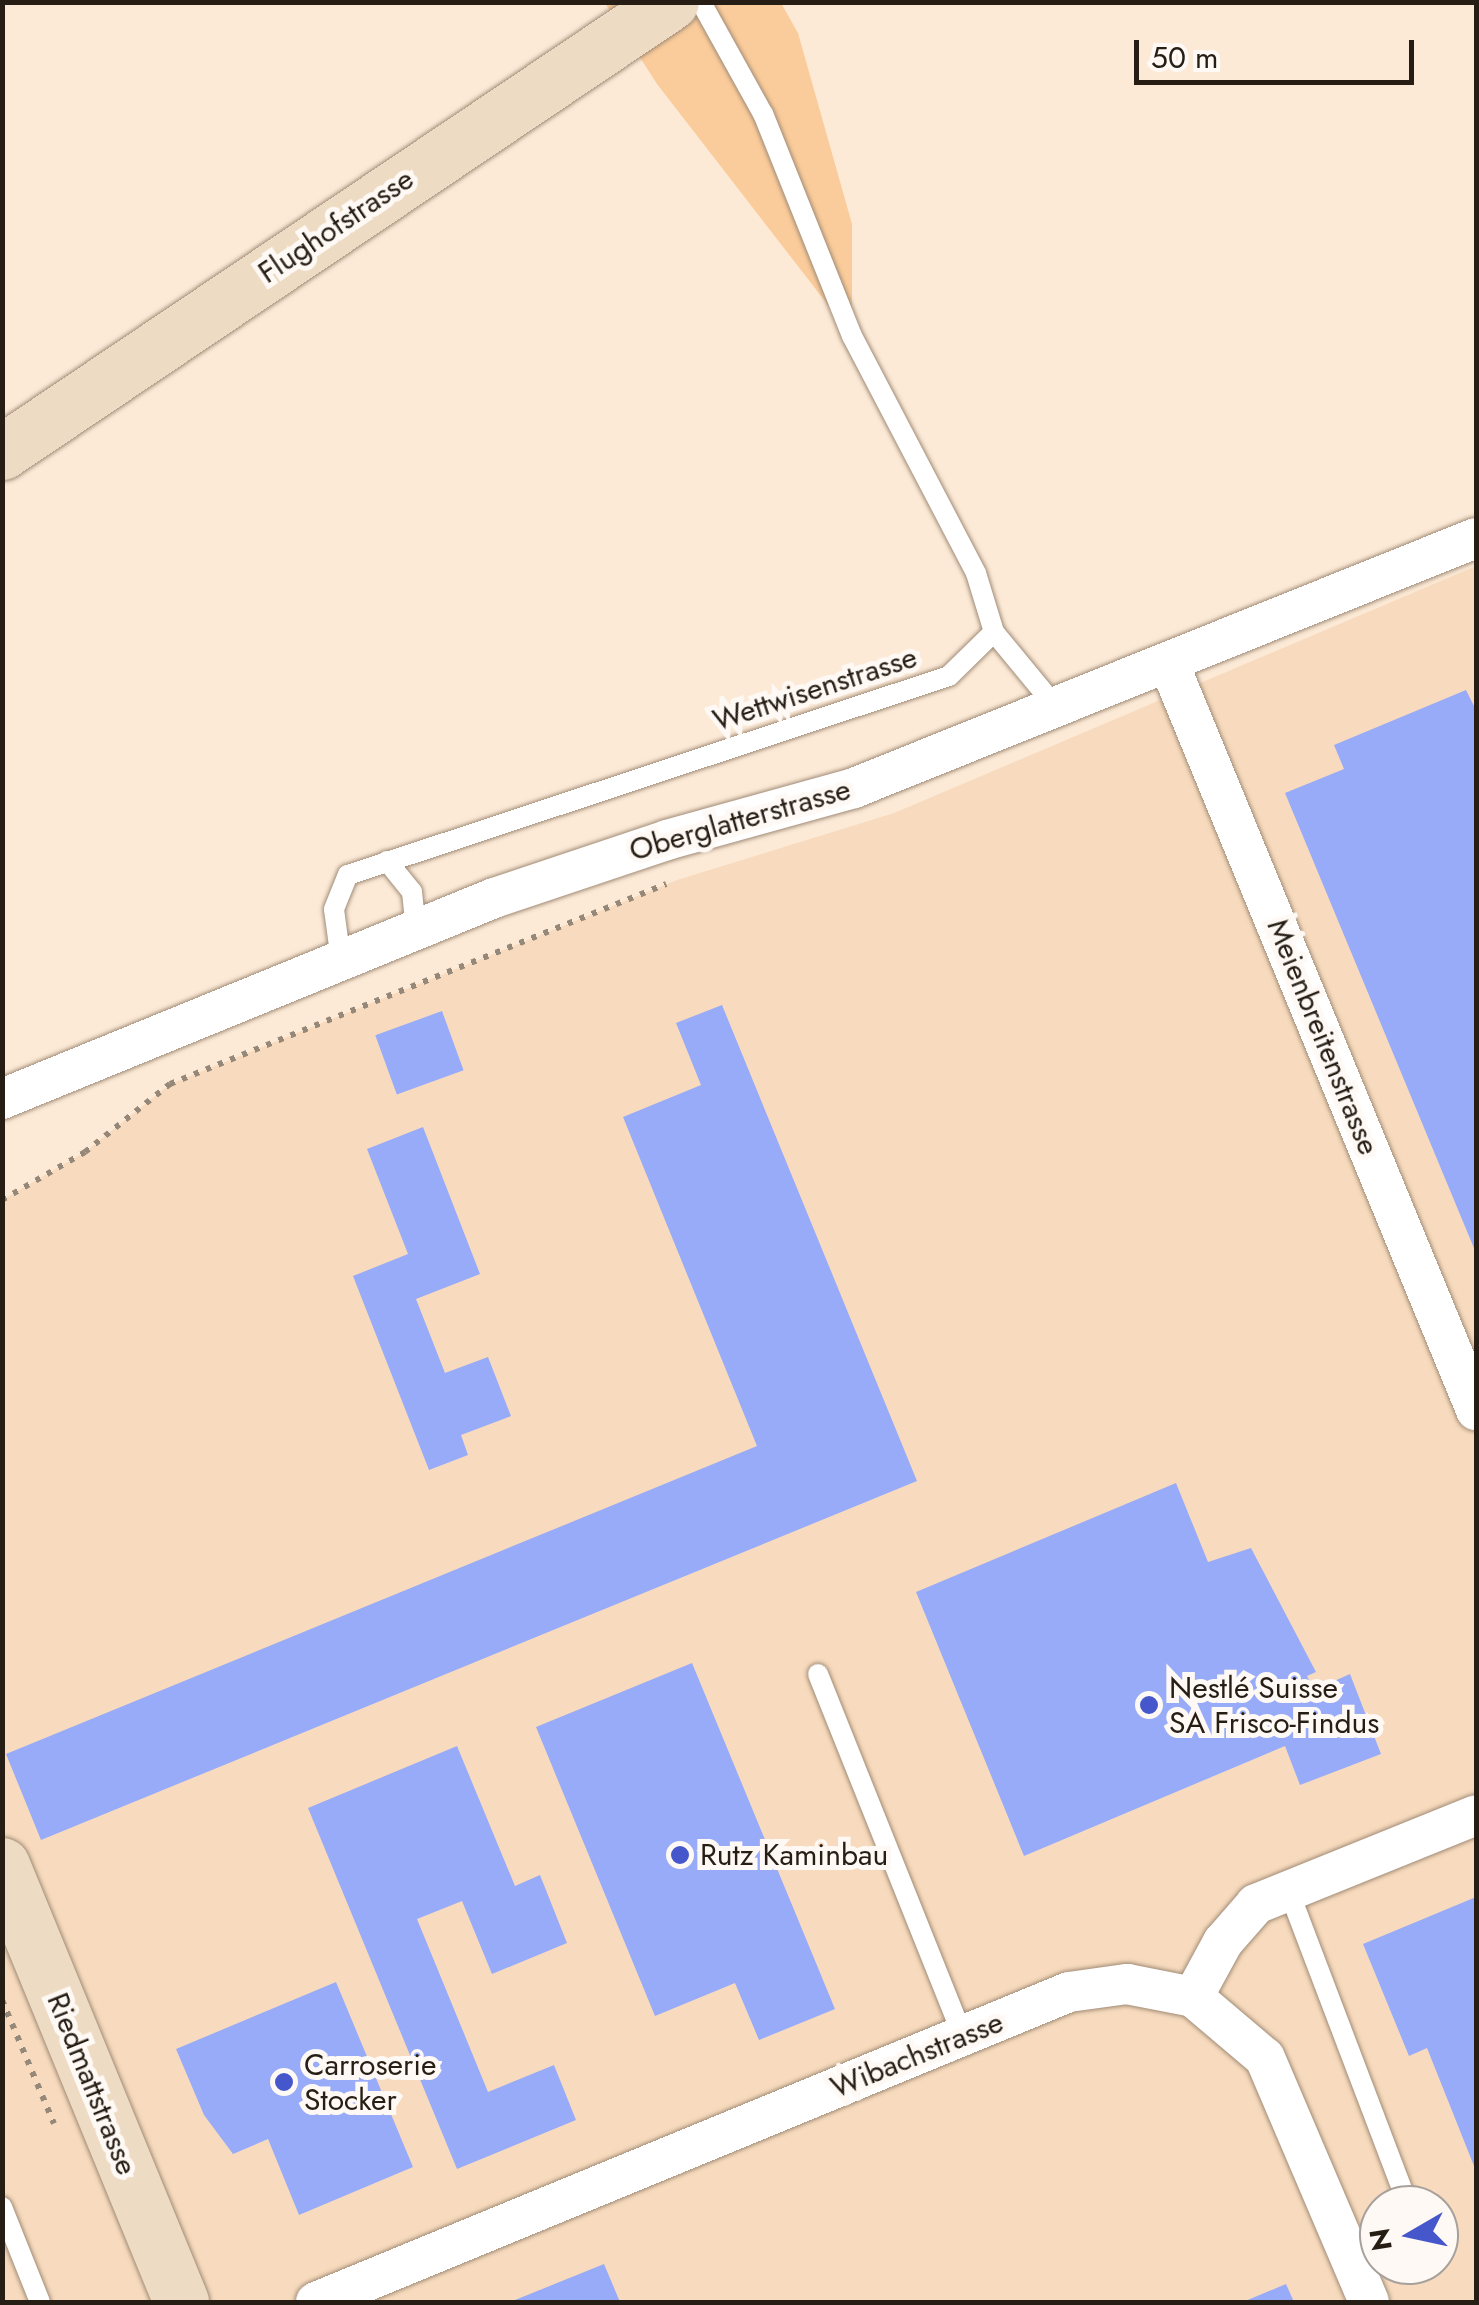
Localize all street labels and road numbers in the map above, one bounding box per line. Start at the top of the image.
street label: Flughofstrasse [252,161,420,291]
street label: Wettwisenstrasse [708,639,922,739]
street label: Oberglatterstrasse [625,771,855,869]
street label: Meienbreitenstrasse [1259,914,1387,1160]
street label: Riedmattstrasse [39,1988,145,2180]
street label: Wibachstrasse [826,2004,1008,2106]

